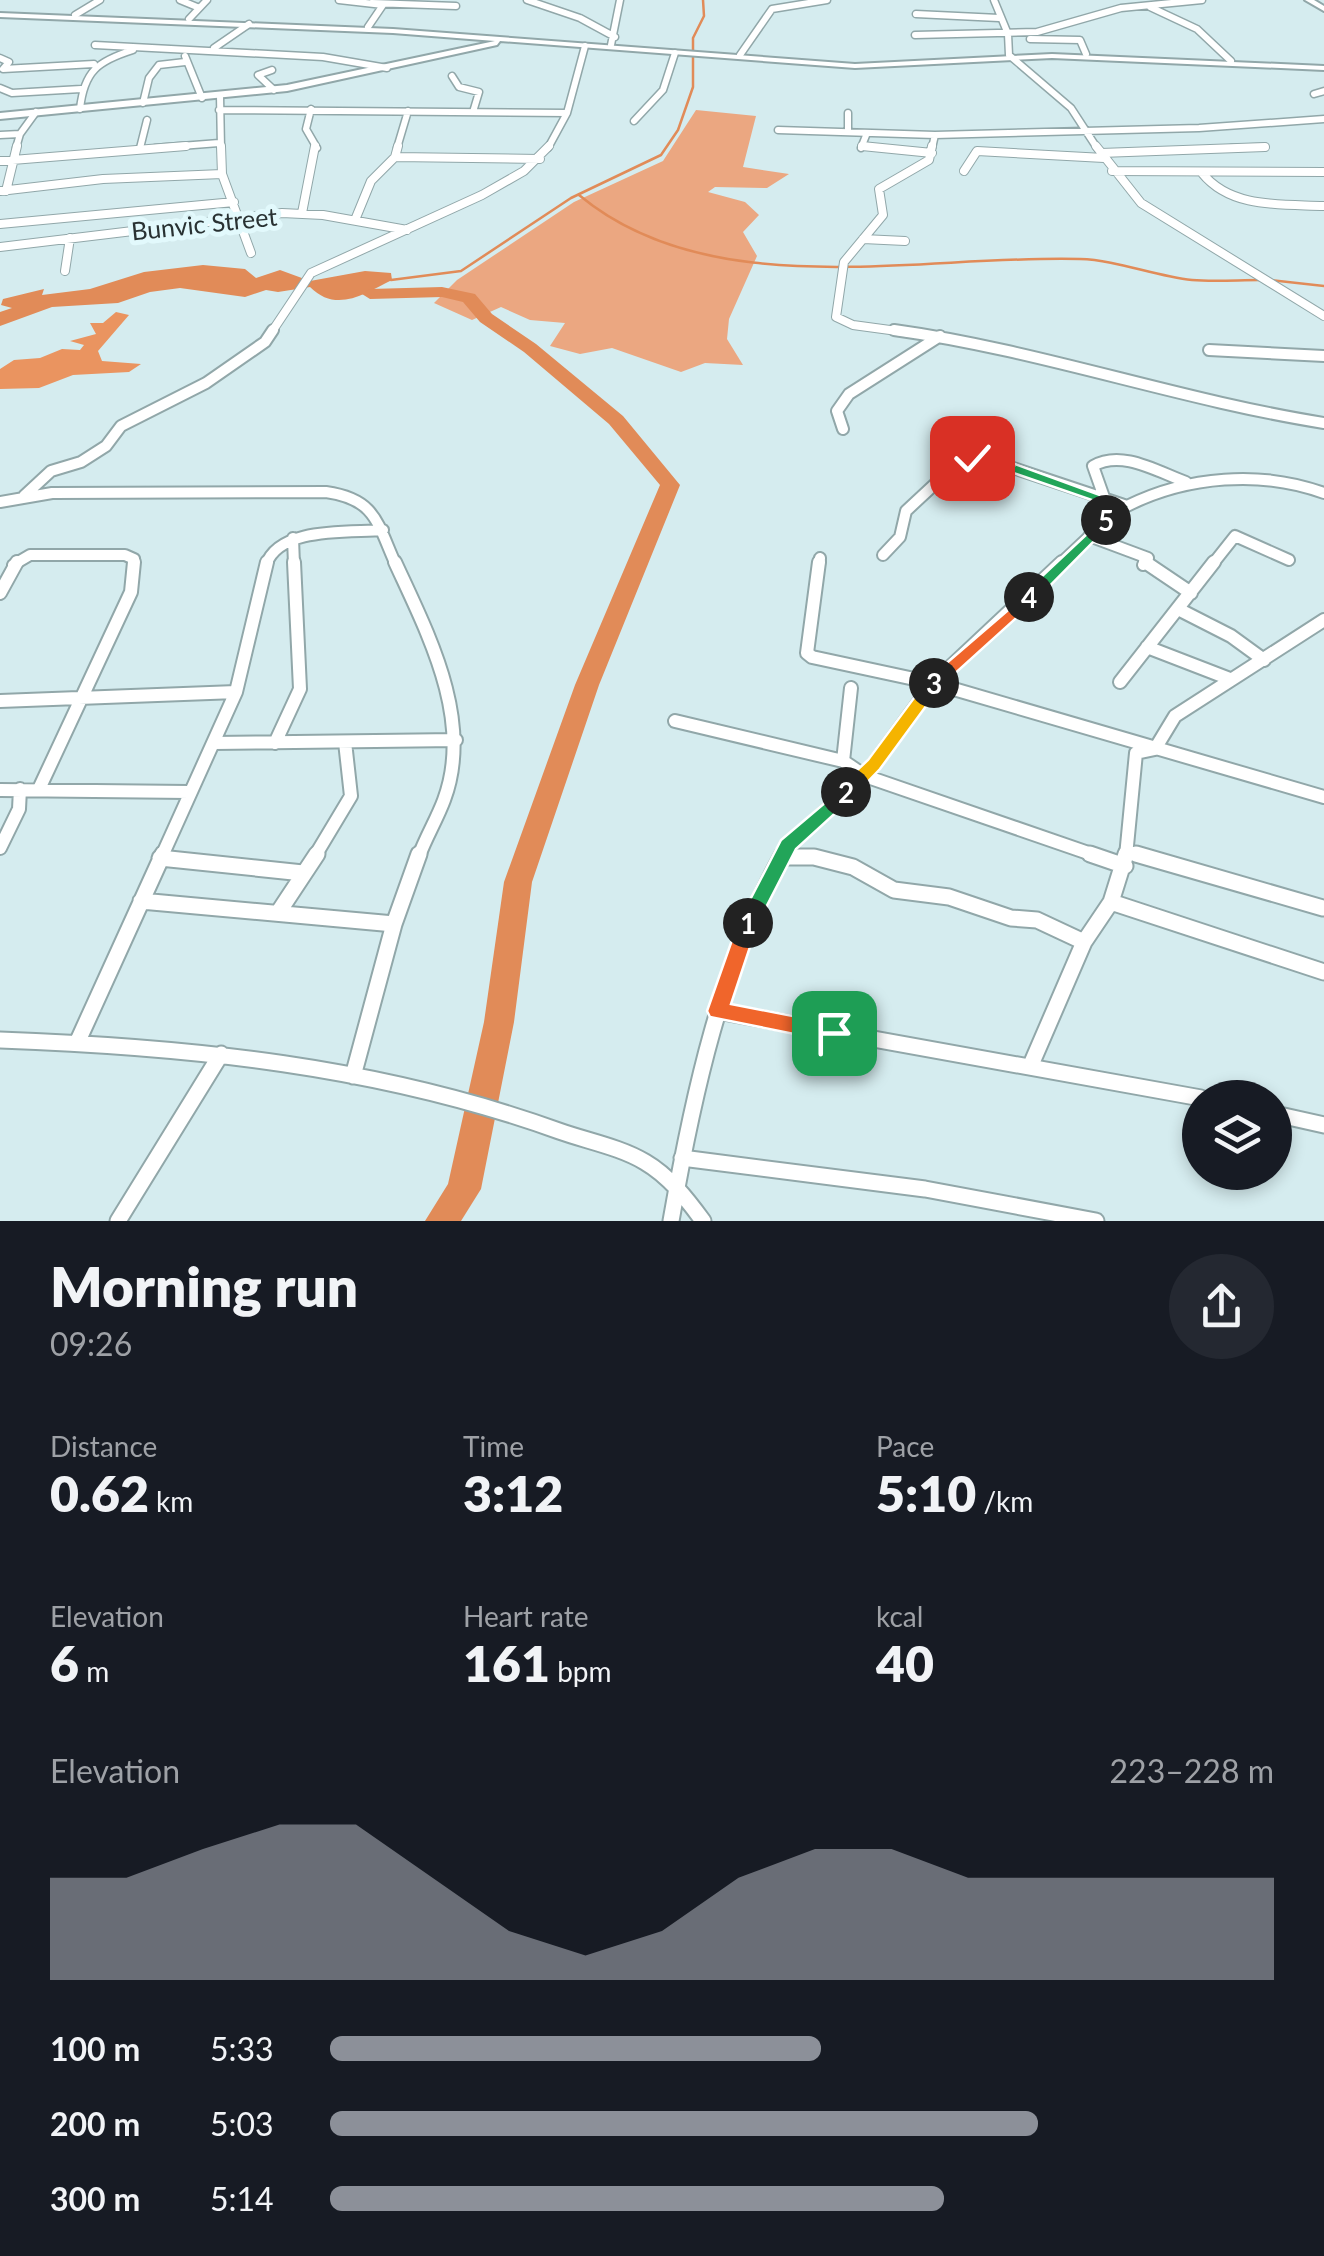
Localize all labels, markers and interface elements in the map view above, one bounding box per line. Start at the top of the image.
street label: Bunvic Street [130,200,278,246]
pin [930,416,1015,501]
icon: check [945,431,1000,486]
pin: 5 [1081,495,1131,545]
text: 5 [1098,503,1114,537]
pin: 4 [1004,572,1054,622]
text: 4 [1021,580,1037,614]
pin: 3 [909,658,959,708]
text: 3 [926,666,942,700]
pin: 2 [821,767,871,817]
text: 2 [838,775,854,809]
pin: 1 [723,898,773,948]
text: 1 [740,906,756,940]
pin [792,991,877,1076]
icon: arrive [807,1006,862,1061]
map controls [1182,1080,1292,1190]
button: layers [1182,1080,1292,1190]
text: Morning run [50,1253,358,1319]
button: share [1169,1254,1274,1359]
text: 09:26 [50,1324,132,1363]
text: Distance [50,1429,157,1463]
text: Time [463,1429,524,1463]
text: Pace [876,1429,934,1463]
text: 0.62 [50,1463,149,1523]
text: 3:12 [463,1463,563,1523]
text: 5:10 [876,1463,976,1523]
text: km [149,1484,193,1518]
text: /km [976,1484,1033,1518]
text: Elevation [50,1599,164,1633]
text: Heart rate [463,1599,589,1633]
text: kcal [876,1599,923,1633]
text: 6 [50,1633,79,1693]
text: 161 [463,1633,550,1693]
text: 40 [876,1633,934,1693]
text: m [79,1654,109,1688]
text: bpm [550,1654,612,1688]
text: Elevation [50,1751,180,1790]
text: 223–228 m [1110,1751,1274,1790]
text: 100 m [50,2029,140,2068]
text: 5:33 [210,2029,274,2068]
text: 200 m [50,2104,140,2143]
text: 5:03 [210,2104,274,2143]
text: 300 m [50,2179,140,2218]
text: 5:14 [210,2179,274,2218]

